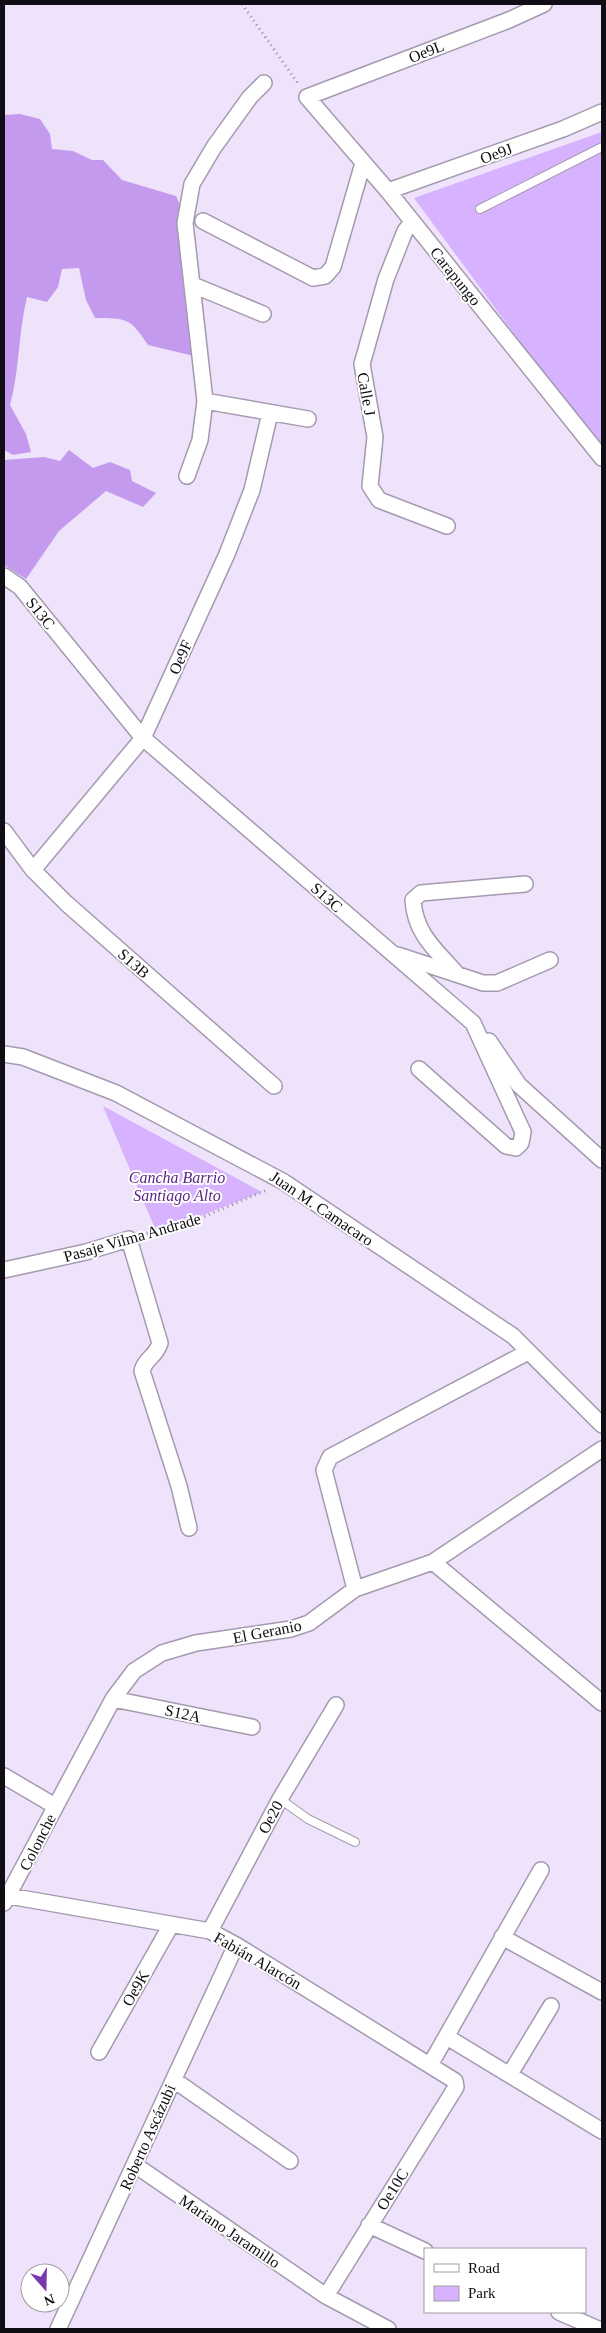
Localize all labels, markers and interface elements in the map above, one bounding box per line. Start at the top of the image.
street label: Oe9L [406,37,446,66]
street label: Oe9J [478,140,515,167]
street label: Carapungo [426,244,484,310]
street label: Calle J [354,371,379,417]
street label: S13C [23,594,58,632]
street label: Oe9F [165,637,195,677]
street label: S13C [308,879,346,915]
street label: S13B [115,945,153,981]
street label: Juan M. Camacaro [267,1168,376,1249]
park label: Cancha Barrio Santiago Alto [129,1169,225,1205]
street label: Pasaje Vilma Andrade [62,1210,203,1266]
street label: El Geranio [231,1616,303,1646]
street label: S12A [163,1701,203,1726]
street label: Oe20 [255,1798,286,1837]
street label: Colonche [16,1811,59,1873]
street label: Fabián Alarcón [211,1929,305,1992]
street label: Oe9K [119,1967,153,2009]
street label: Roberto Ascázubi [116,2081,179,2193]
street label: Oe10C [373,2166,412,2213]
street label: Mariano Jaramillo [176,2191,283,2271]
legend [424,2248,586,2313]
text: Road [468,2260,500,2276]
north arrow [20,2263,70,2313]
text: Park [468,2285,496,2301]
text: N [42,2291,57,2309]

